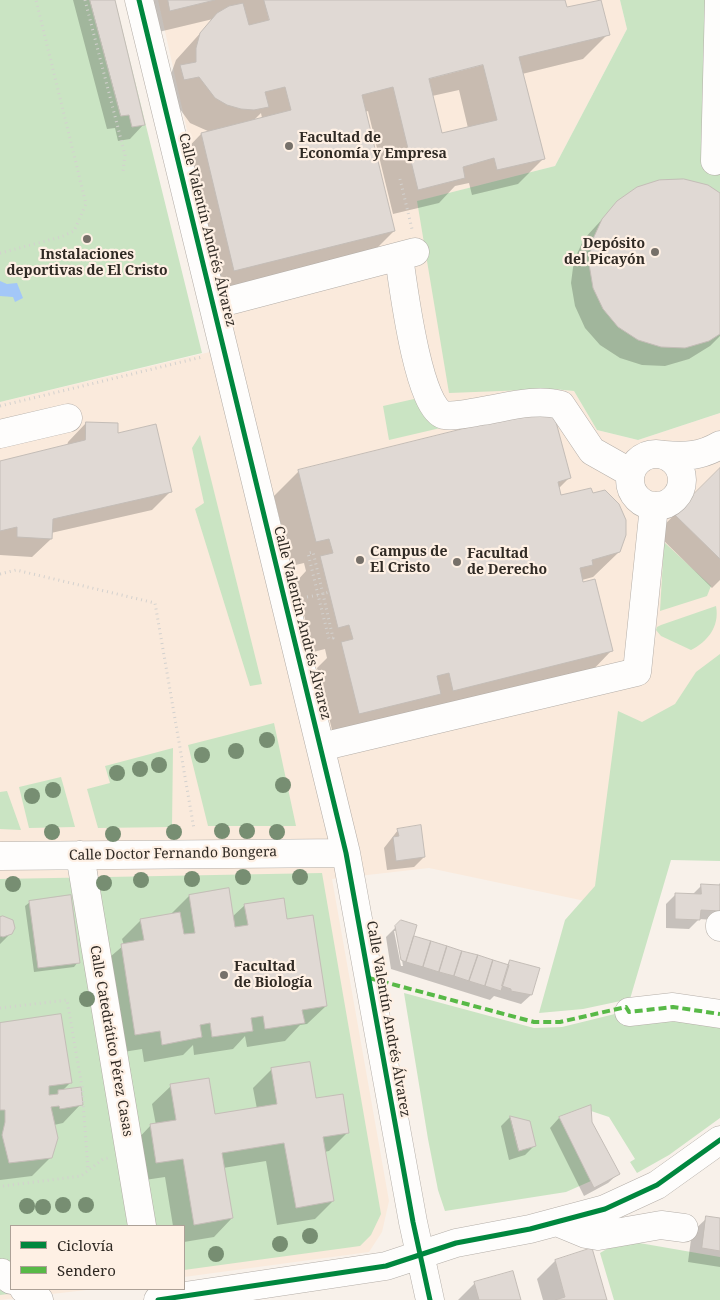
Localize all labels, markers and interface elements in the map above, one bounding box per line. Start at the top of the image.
place label: Facultad de Economía y Empresa [299,130,447,162]
street label: Calle Valentín Andrés Álvarez [175,132,239,328]
marker: Facultad de Economía y Empresa [283,140,295,152]
marker: Instalaciones deportivas de El Cristo [81,233,93,245]
place label: Depósito del Picayón [564,236,645,268]
marker: Depósito del Picayón [649,246,661,258]
place label: Instalaciones deportivas de El Cristo [7,247,167,280]
street label: Calle Valentín Andrés Álvarez [270,525,334,721]
place label: Campus de El Cristo [370,544,447,576]
place label: Facultad de Derecho [467,546,547,578]
marker: Campus de El Cristo [354,554,366,566]
marker: Facultad de Derecho [451,556,463,568]
street label: Calle Doctor Fernando Bongera [69,844,277,864]
street label: Calle Valentín Andrés Álvarez [362,920,414,1118]
street label: Calle Catedrático Pérez Casas [86,944,136,1138]
place label: Facultad de Biología [234,959,312,992]
marker: Facultad de Biología [218,969,230,981]
legend [10,1225,185,1290]
text: Ciclovía [57,1235,114,1255]
text: Sendero [57,1260,116,1280]

